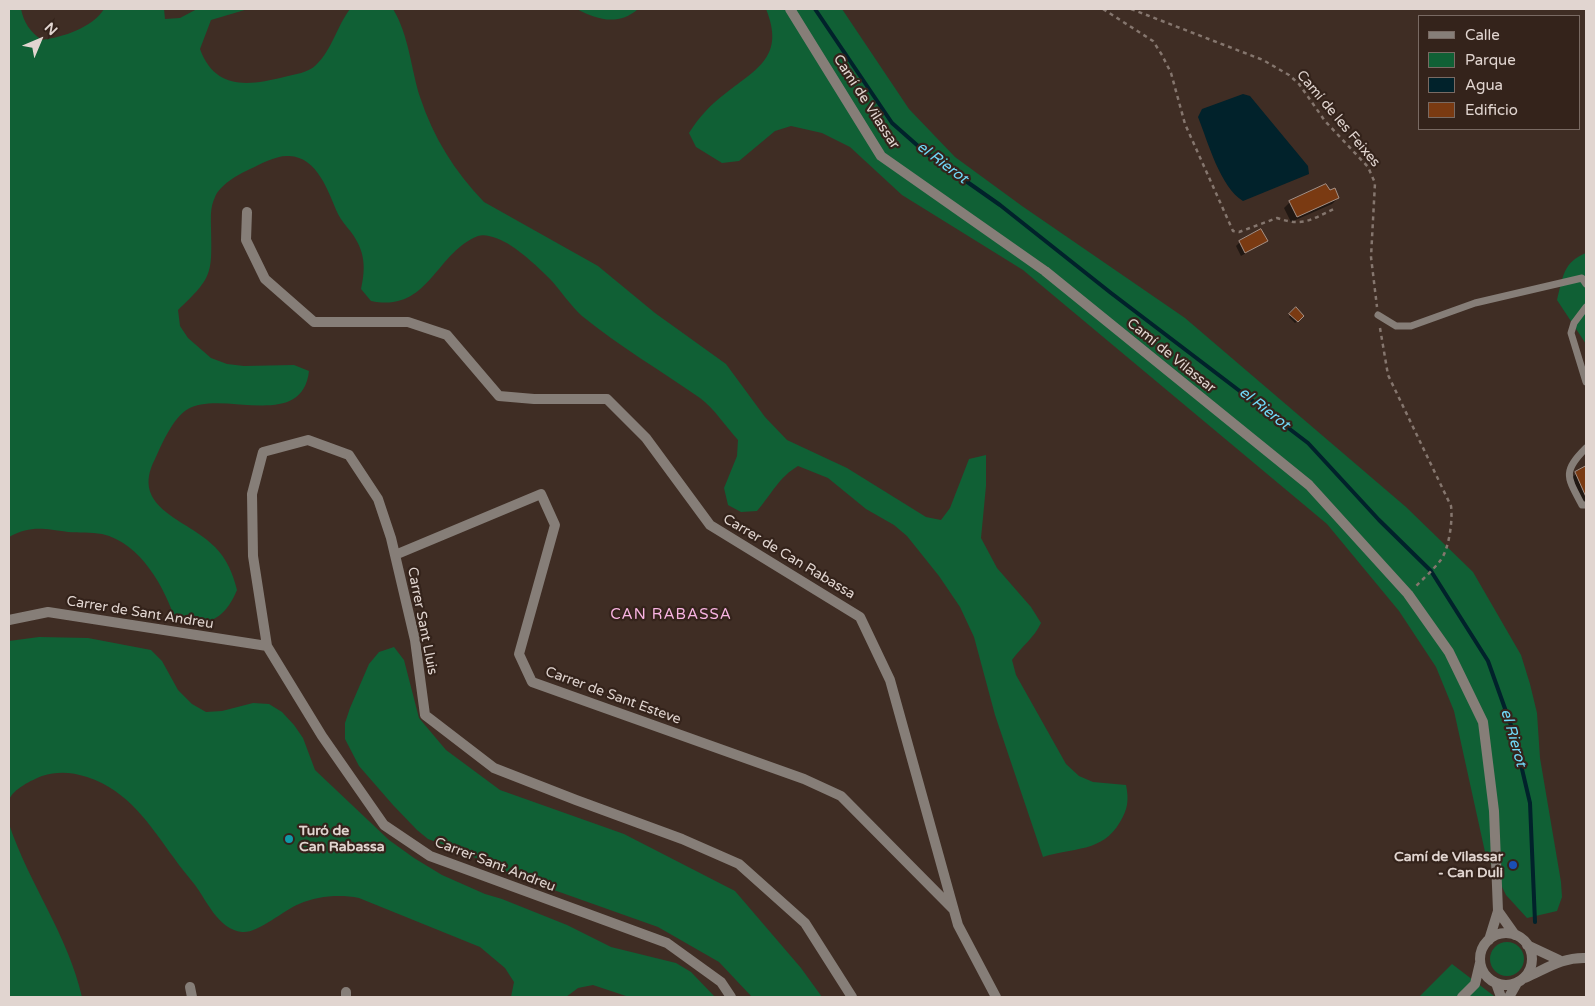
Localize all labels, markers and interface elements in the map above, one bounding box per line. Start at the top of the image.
north arrow [15,15,65,65]
legend [1418,15,1580,130]
text: N [41,19,61,39]
text: Calle [1465,26,1500,44]
text: Parque [1465,51,1516,69]
street label: Camí de Vilassar [829,52,903,152]
street label: Camí de les Feixes [1293,67,1383,171]
text: Agua [1465,76,1503,94]
text: Edificio [1465,101,1518,119]
water label: el Rierot [913,138,971,188]
street label: Camí de Vilassar [1123,315,1219,397]
water label: el Rierot [1235,384,1293,434]
street label: Carrer de Can Rabassa [720,511,858,603]
street label: Carrer Sant Lluis [403,566,441,676]
street label: Carrer de Sant Andreu [65,593,215,633]
district label: CAN RABASSA [609,606,733,624]
street label: Carrer de Sant Esteve [543,664,683,728]
water label: el Rierot [1496,707,1530,769]
place label: Turó de Can Rabassa [299,823,385,856]
marker: Turó de Can Rabassa [283,833,295,845]
street label: Carrer Sant Andreu [432,834,558,896]
place label: Camí de Vilassar - Can Duli [1394,849,1503,882]
marker: Camí de Vilassar - Can Duli [1507,859,1519,871]

